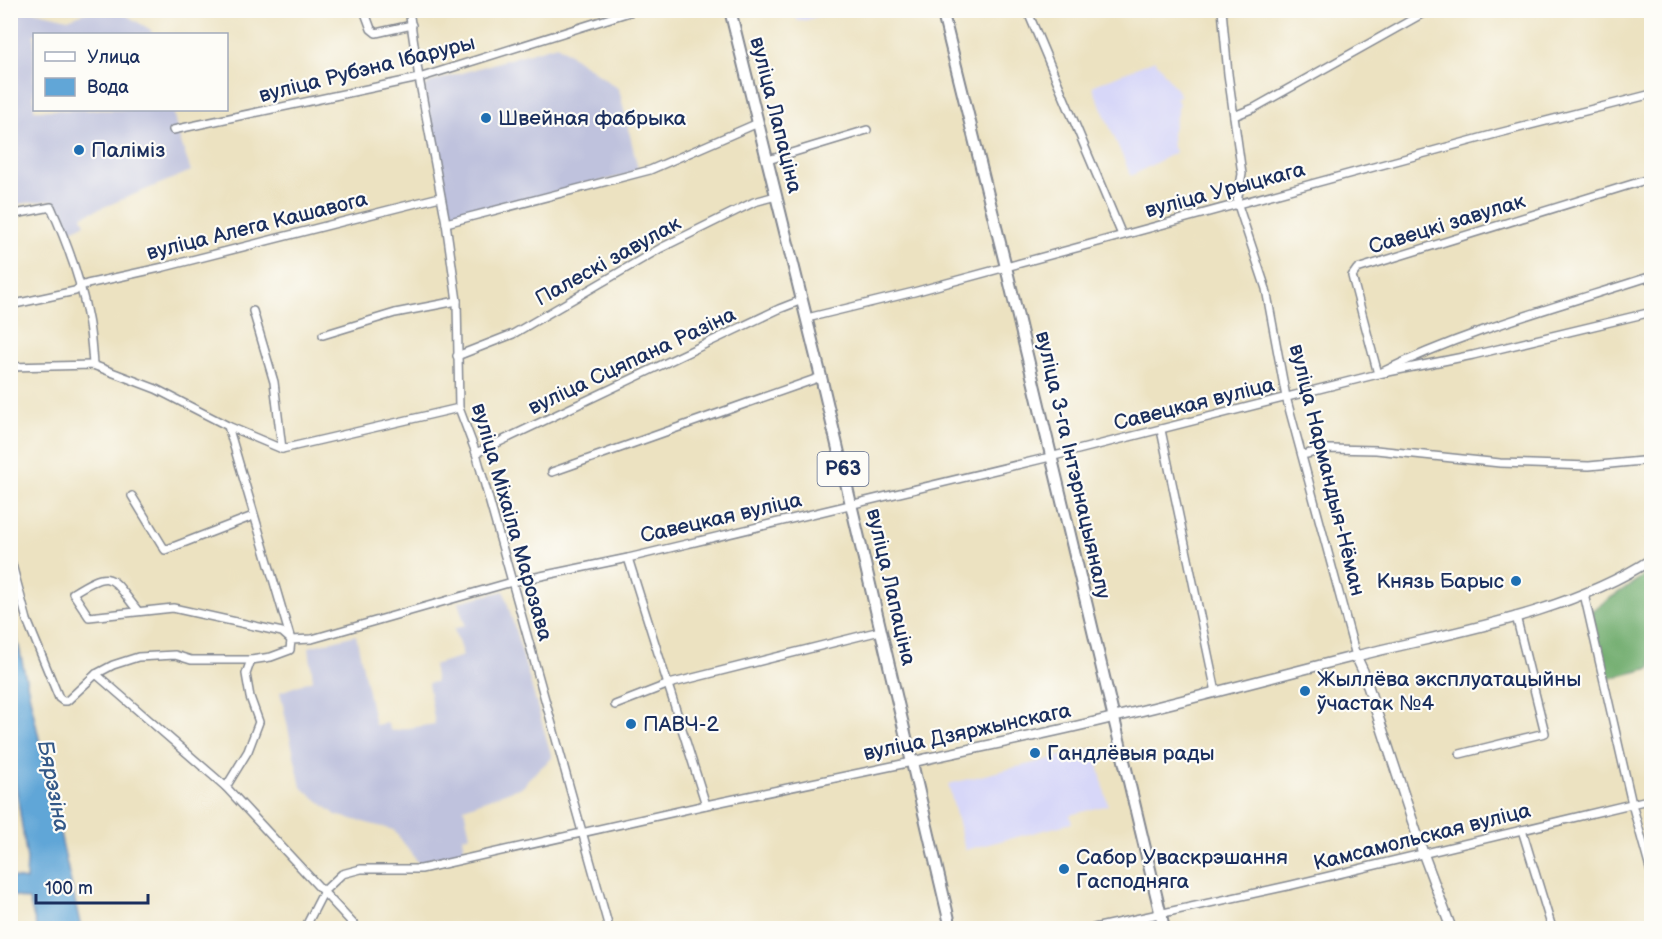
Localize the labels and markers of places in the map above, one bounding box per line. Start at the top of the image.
place label: Швейная фабрыка [498,106,687,131]
marker: Швейная фабрыка [479,111,493,125]
place label: Паліміз [91,138,165,163]
marker: Паліміз [72,143,86,157]
place label: Князь Барыс [1377,569,1504,594]
marker: Князь Барыс [1509,574,1523,588]
place label: Жыллёва эксплуатацыйны ўчастак №4 [1317,667,1581,716]
marker: Жыллёва эксплуатацыйны ўчастак №4 [1298,684,1312,698]
place label: ПАВЧ-2 [643,712,719,737]
marker: ПАВЧ-2 [624,717,638,731]
place label: Гандлёвыя рады [1047,741,1215,766]
marker: Гандлёвыя рады [1028,746,1042,760]
place label: Сабор Уваскрэшання Гасподняга [1076,845,1288,894]
marker: Сабор Уваскрэшання Гасподняга [1057,862,1071,876]

